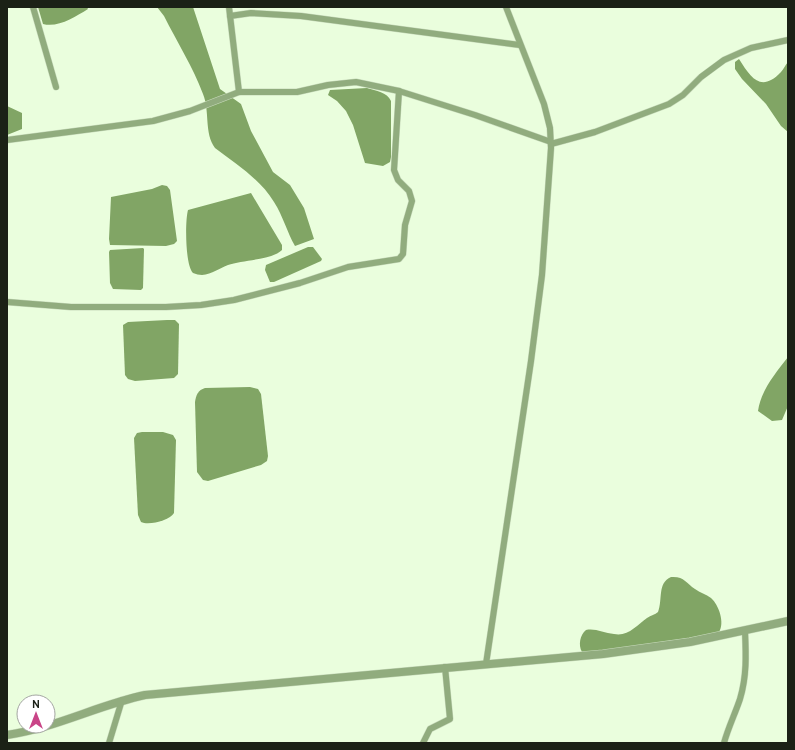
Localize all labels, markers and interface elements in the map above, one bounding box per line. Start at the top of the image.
north arrow [16,694,56,734]
text: N [32,698,40,712]

